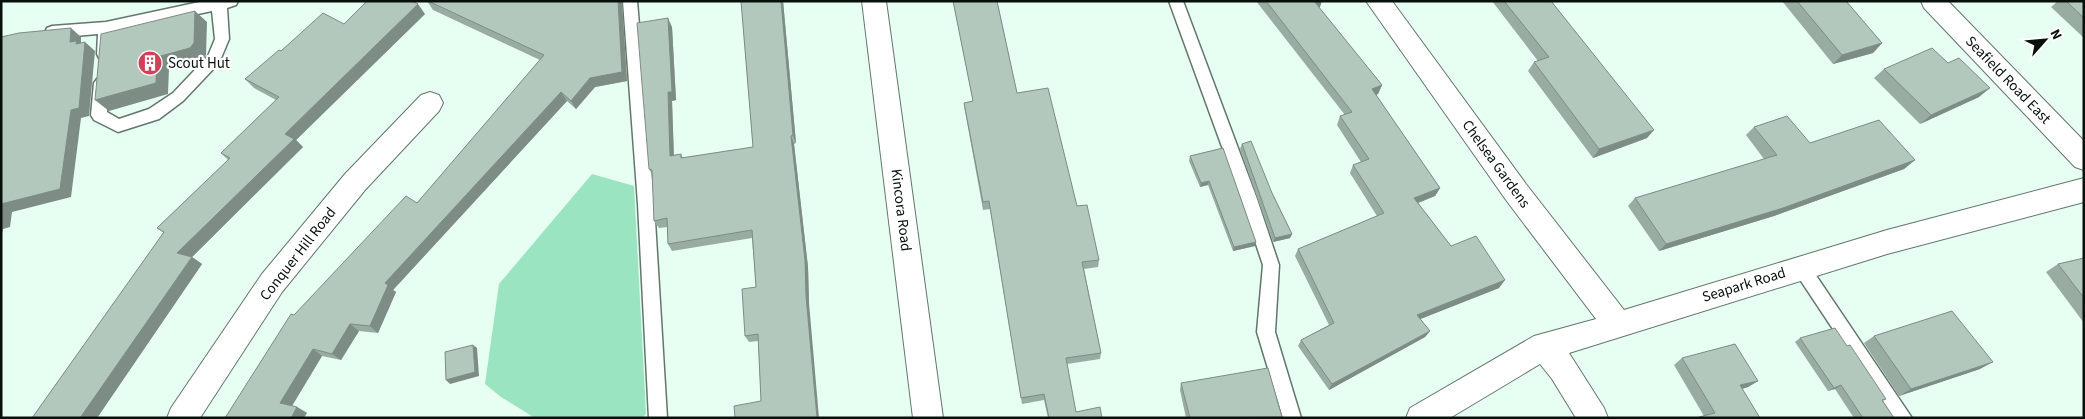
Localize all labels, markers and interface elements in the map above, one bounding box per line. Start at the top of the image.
north arrow [2020,15,2070,65]
text: N [2045,26,2067,43]
street label: Seafield Road East [1960,31,2056,129]
building icon: Scout Hut [137,50,163,76]
place label: Scout Hut [168,53,230,74]
street label: Chelsea Gardens [1457,116,1535,212]
street label: Kincora Road [886,168,916,252]
street label: Conquer Hill Road [255,203,341,305]
street label: Seapark Road [1700,262,1788,308]

